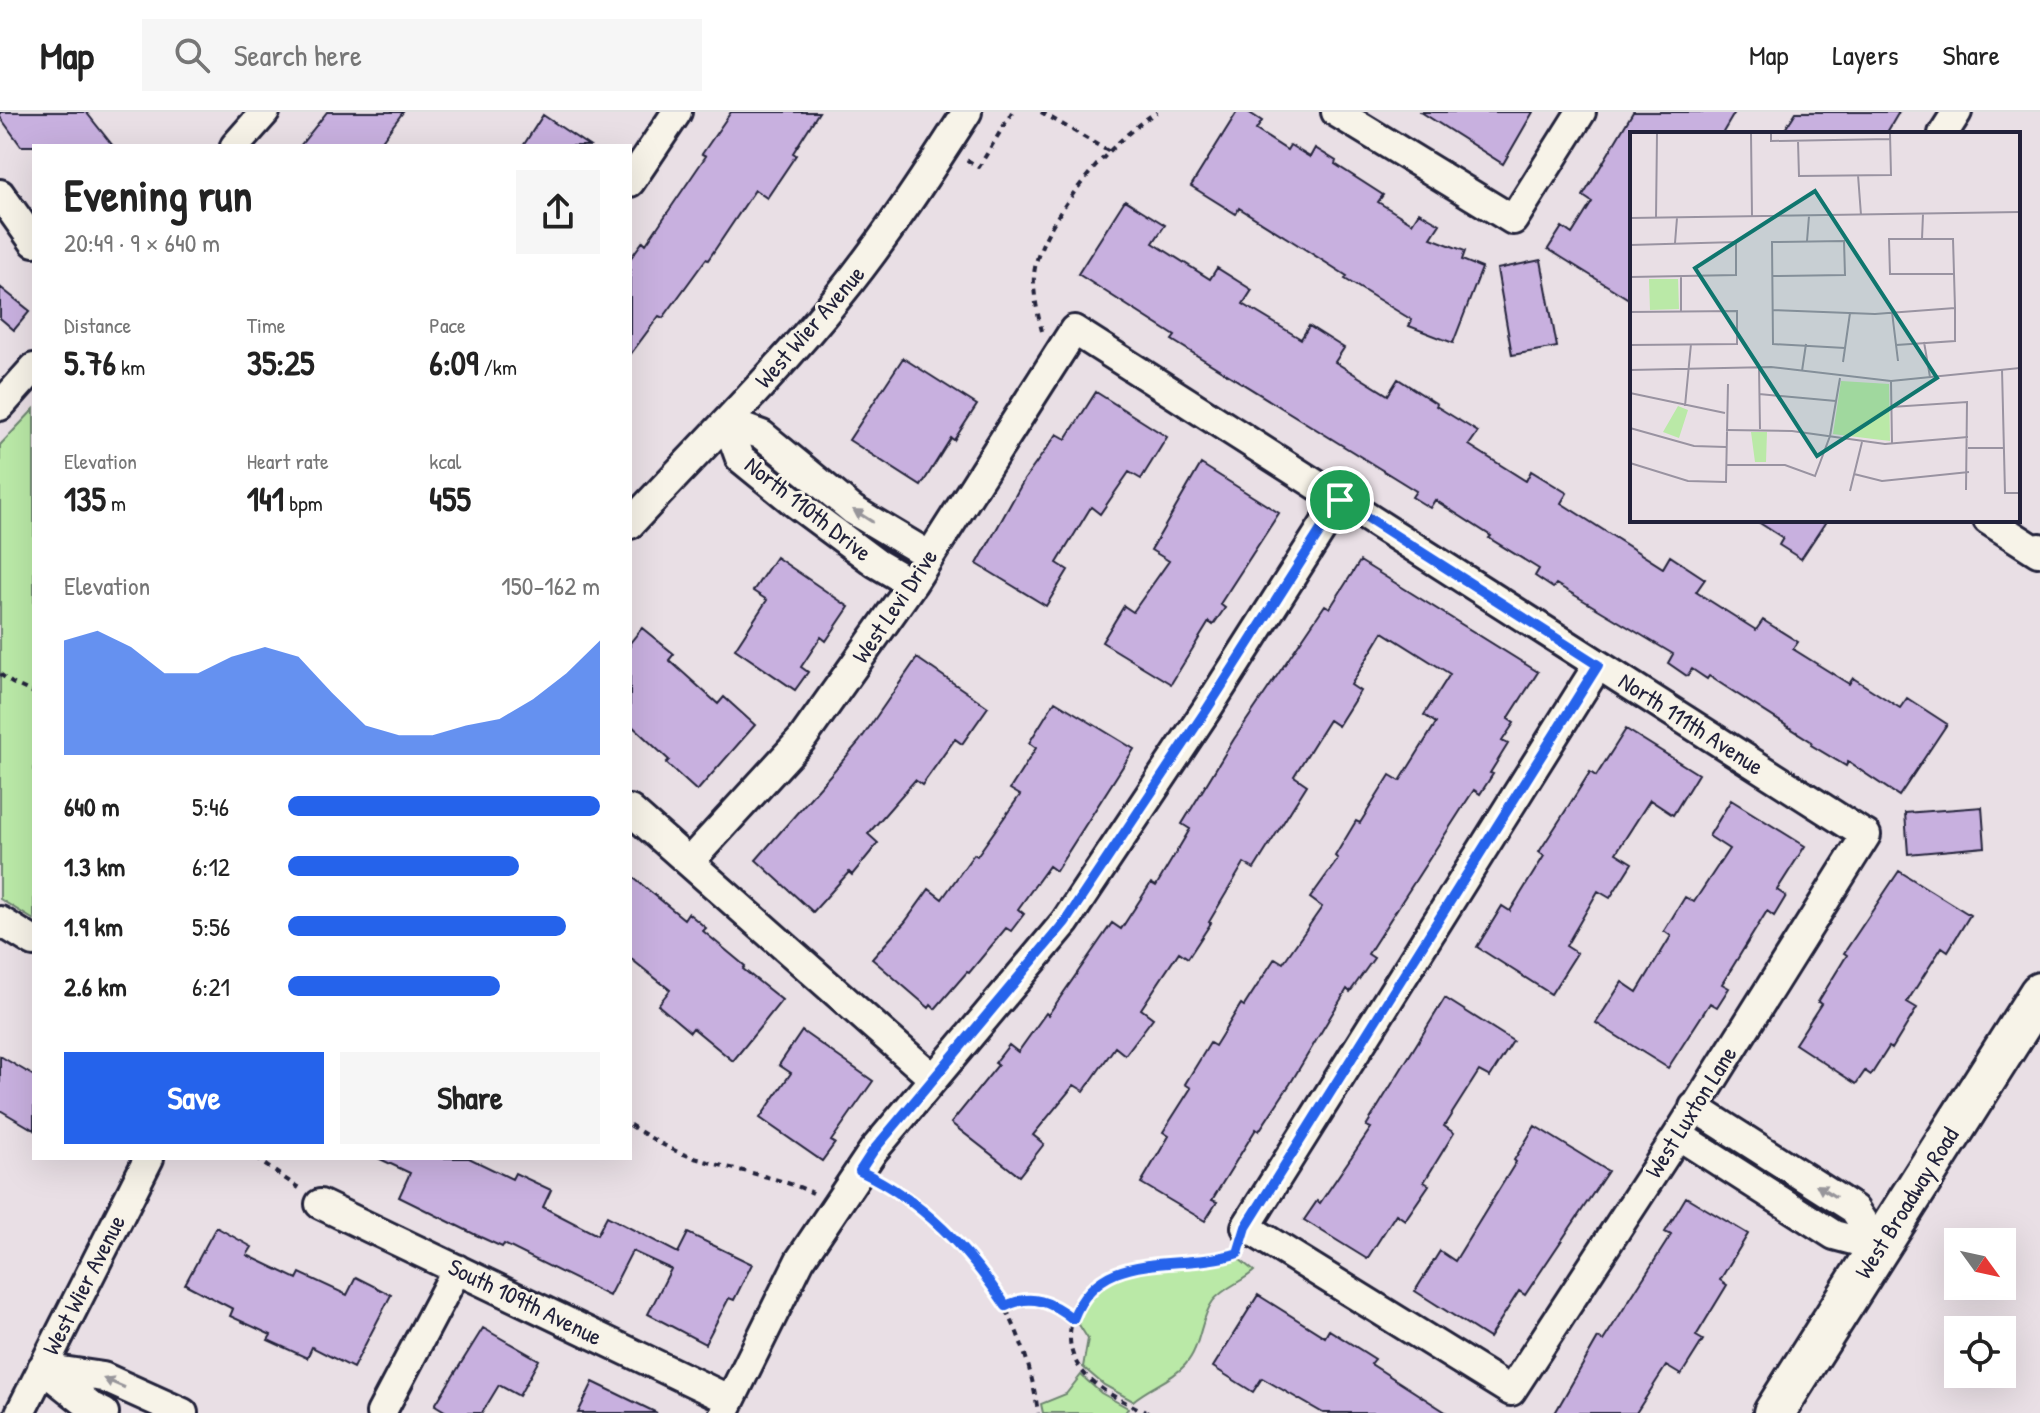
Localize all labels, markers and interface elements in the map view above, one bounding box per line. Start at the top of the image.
search box [142,19,702,91]
text: Map [40,29,94,81]
icon: search [170,33,214,77]
text: Search here [234,35,362,75]
text: Map [1749,36,1789,74]
text: Layers [1833,36,1898,74]
text: Share [1942,36,2000,74]
inset map [1630,132,2020,522]
text: Evening run [64,165,252,225]
button: share [516,170,600,254]
text: 20:49 · 9 × 640 m [64,225,220,260]
street label: West Wier Avenue [747,258,872,394]
text: Distance [64,310,131,340]
text: Time [247,310,286,340]
text: Pace [429,310,466,340]
text: 5.76 [64,340,116,386]
text: 35:25 [247,340,314,386]
text: 6:09 [429,340,479,386]
text: km [116,352,145,382]
text: /km [479,352,517,382]
text: Elevation [64,446,137,476]
text: Heart rate [247,446,329,476]
text: kcal [429,446,461,476]
street label: North 110th Drive [739,449,879,568]
pin [1306,466,1374,534]
text: 135 [64,476,106,522]
text: 141 [247,476,284,522]
text: 455 [429,476,471,522]
icon: arrive [1318,478,1362,522]
text: m [106,488,126,518]
text: bpm [284,488,323,518]
one-way arrow [852,509,874,523]
street label: West Levi Drive [844,542,944,669]
text: Elevation [64,568,150,603]
text: 150–162 m [501,568,600,603]
street label: North 111th Avenue [1613,664,1770,782]
text: 640 m [64,789,119,824]
text: 5:46 [192,789,229,824]
text: 1.3 km [64,849,125,884]
text: 6:12 [192,849,230,884]
text: 1.9 km [64,909,123,944]
text: 5:56 [192,909,230,944]
text: 2.6 km [64,969,127,1004]
text: 6:21 [192,969,230,1004]
street label: West Luxton Lane [1637,1039,1744,1183]
button: Save [64,1052,324,1144]
button: Share [340,1052,600,1144]
street label: West Broadway Road [1847,1121,1965,1284]
one-way arrow [1816,1184,1837,1199]
street label: West Wier Avenue [34,1209,132,1360]
north arrow [1944,1228,2016,1300]
map controls [1944,1228,2016,1388]
street label: South 109th Avenue [443,1250,608,1352]
button: locate [1944,1316,2016,1388]
one-way arrow [103,1376,126,1389]

